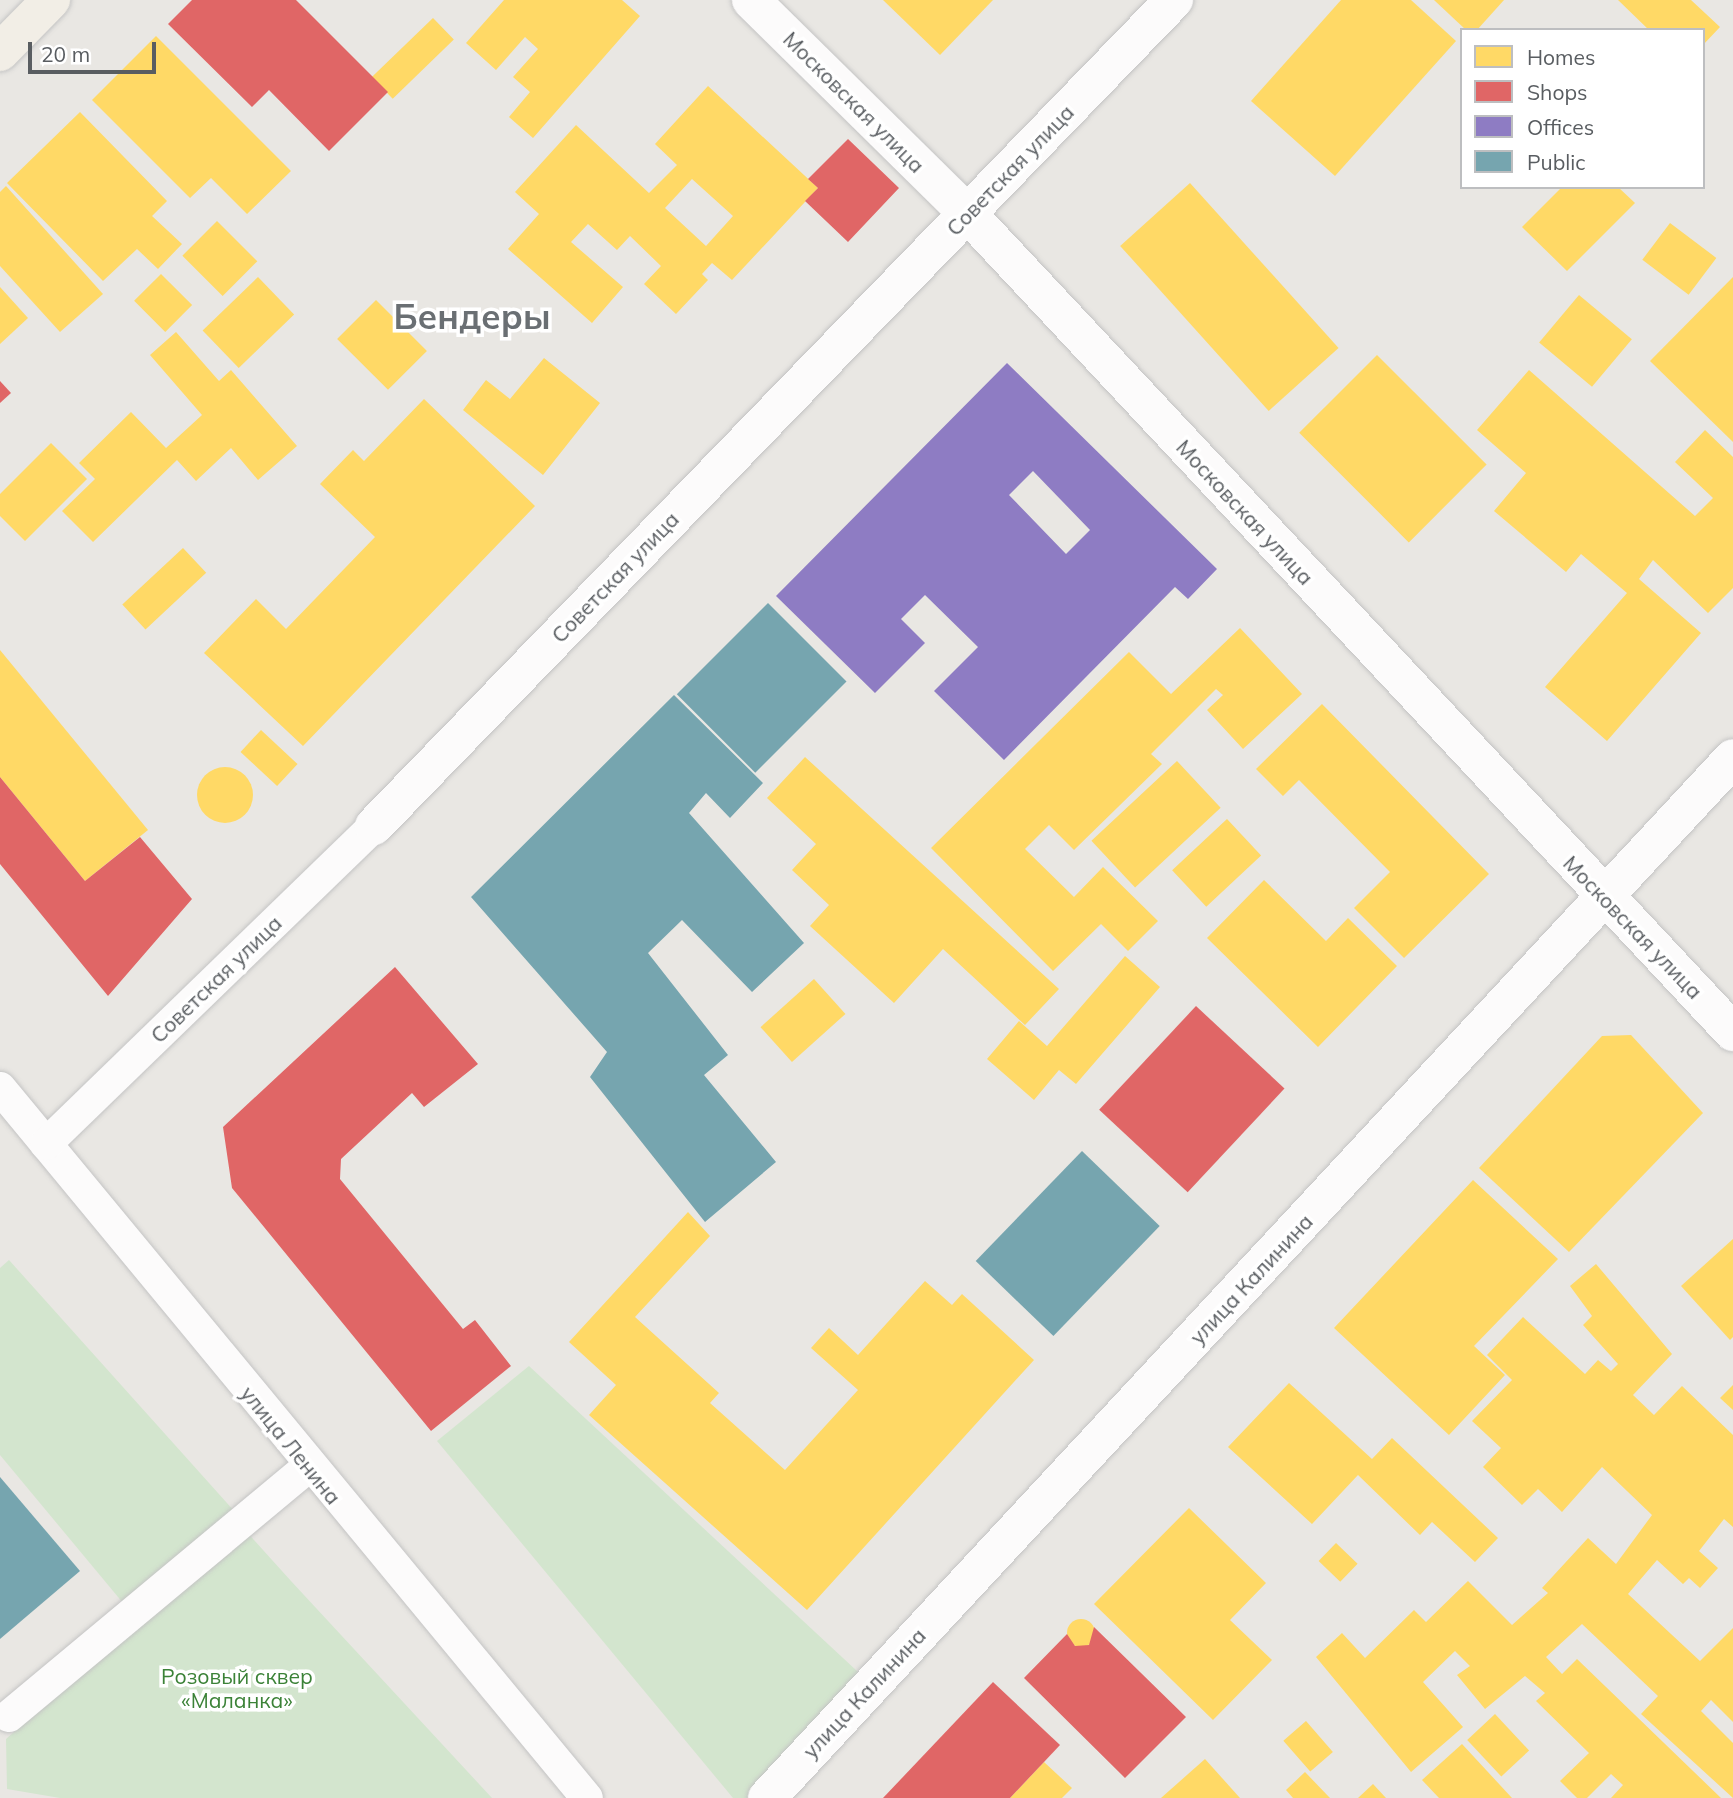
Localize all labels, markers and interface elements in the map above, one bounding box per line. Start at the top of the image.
street label: Московская улица [778,26,930,178]
scale bar [32,28,159,72]
legend [1460,28,1705,189]
text: 20 m [41,41,90,67]
text: Homes [1527,44,1595,70]
text: Shops [1527,79,1587,105]
street label: Советская улица [941,99,1079,241]
text: Offices [1527,114,1594,140]
text: Public [1527,149,1586,175]
district label: Бендеры [393,295,551,337]
street label: Московская улица [1171,434,1319,590]
street label: Советская улица [546,506,684,648]
street label: Московская улица [1558,850,1708,1004]
street label: Советская улица [145,910,287,1048]
street label: улица Калинина [1184,1209,1318,1349]
street label: улица Ленина [236,1381,346,1509]
street label: улица Калинина [797,1623,931,1763]
park label: Розовый сквер «Маланка» [161,1663,313,1713]

